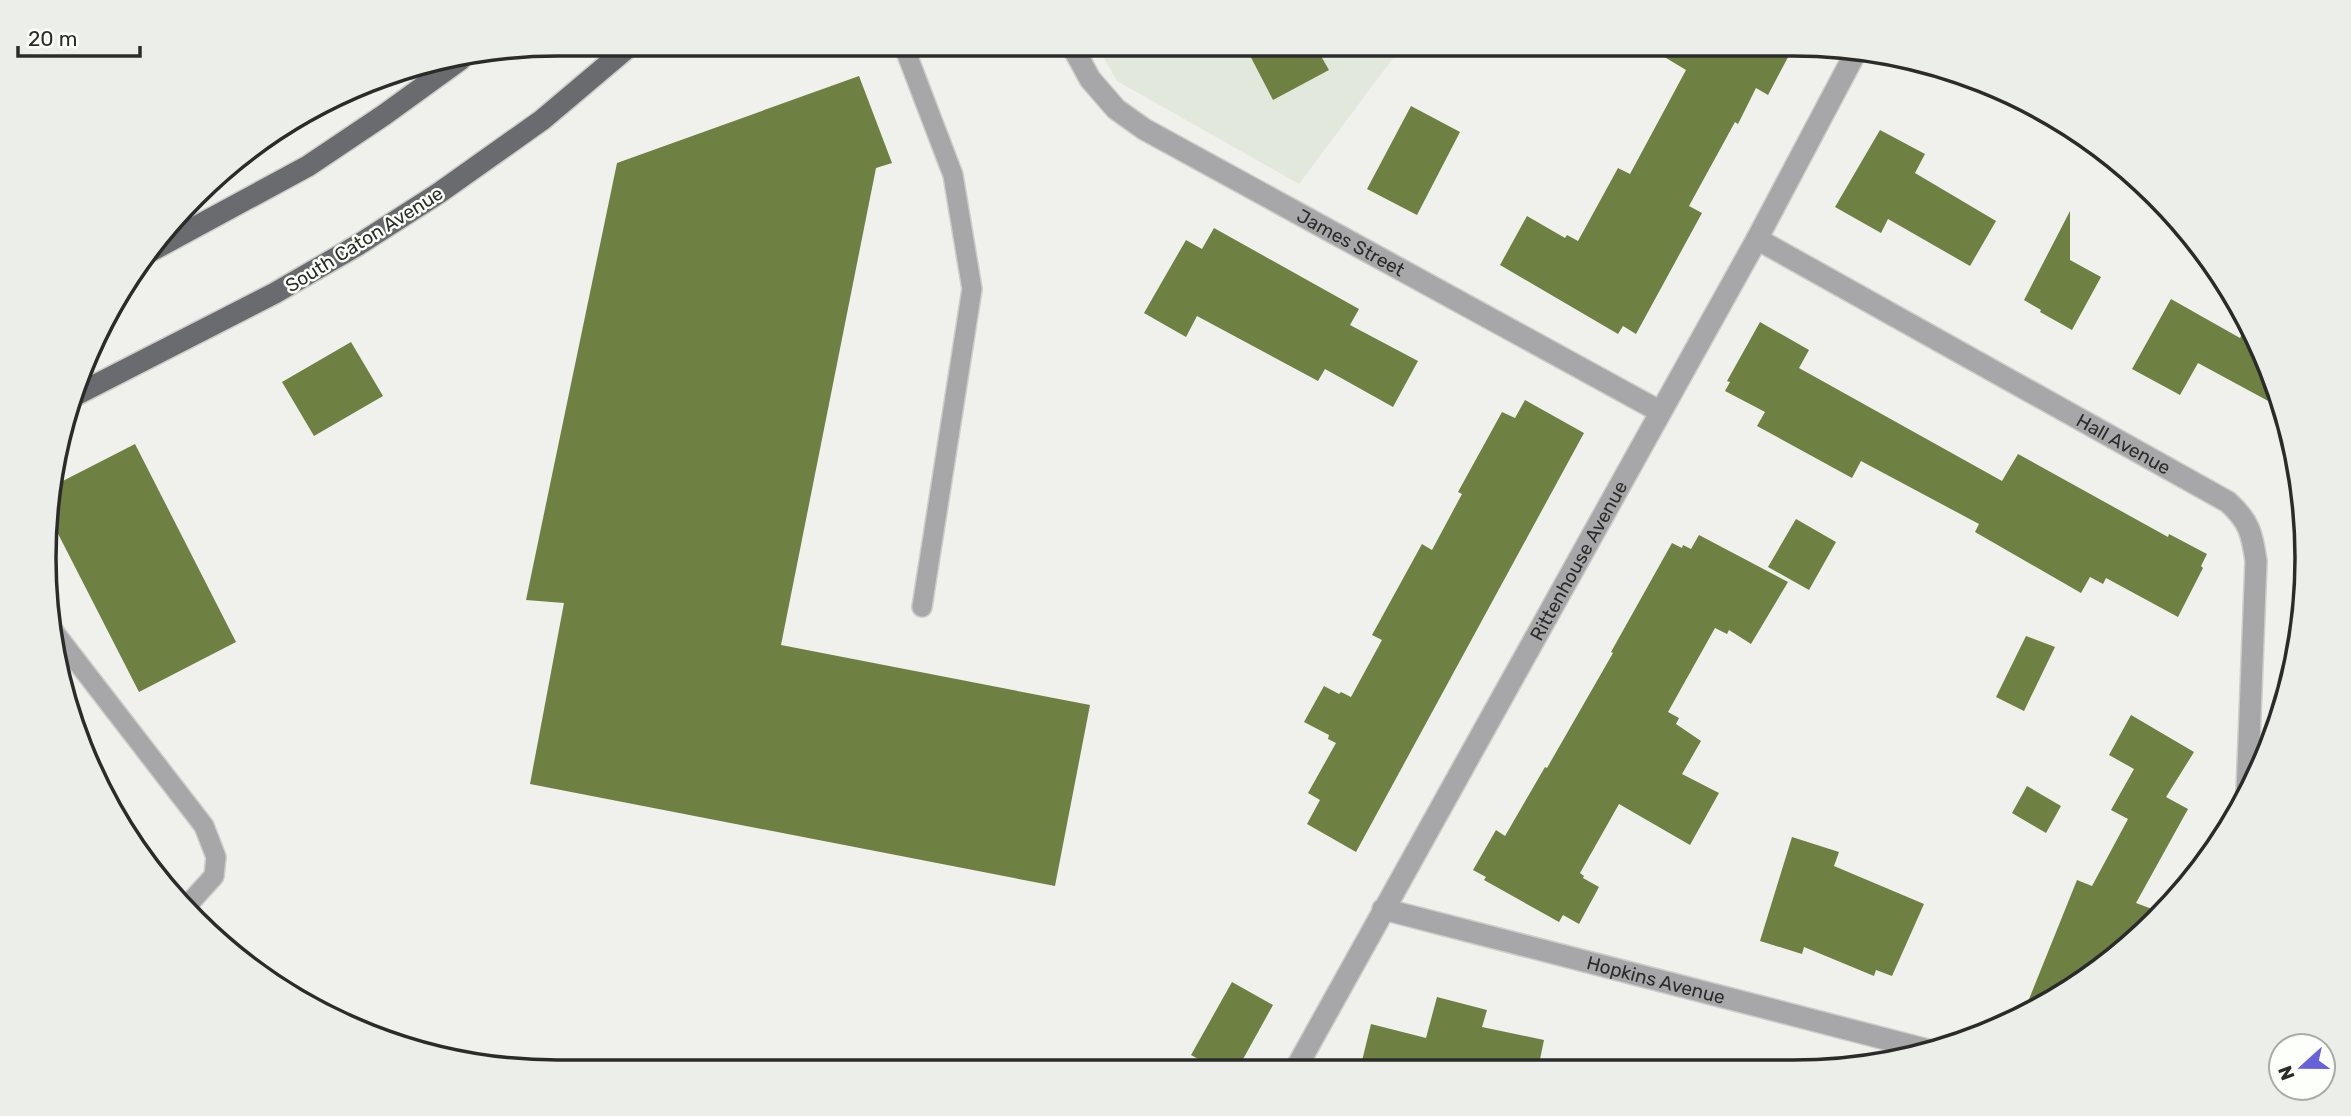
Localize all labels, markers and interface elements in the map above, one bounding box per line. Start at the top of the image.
scale bar [18,14,140,58]
text: 20 m [28,26,77,51]
street label: South Caton Avenue [281,182,447,297]
street label: James Street [1293,204,1409,282]
street label: Hall Avenue [2072,409,2175,480]
street label: Rittenhouse Avenue [1525,477,1632,645]
street label: Hopkins Avenue [1584,951,1728,1009]
north arrow [2267,1032,2337,1102]
text: N [2273,1062,2300,1083]

